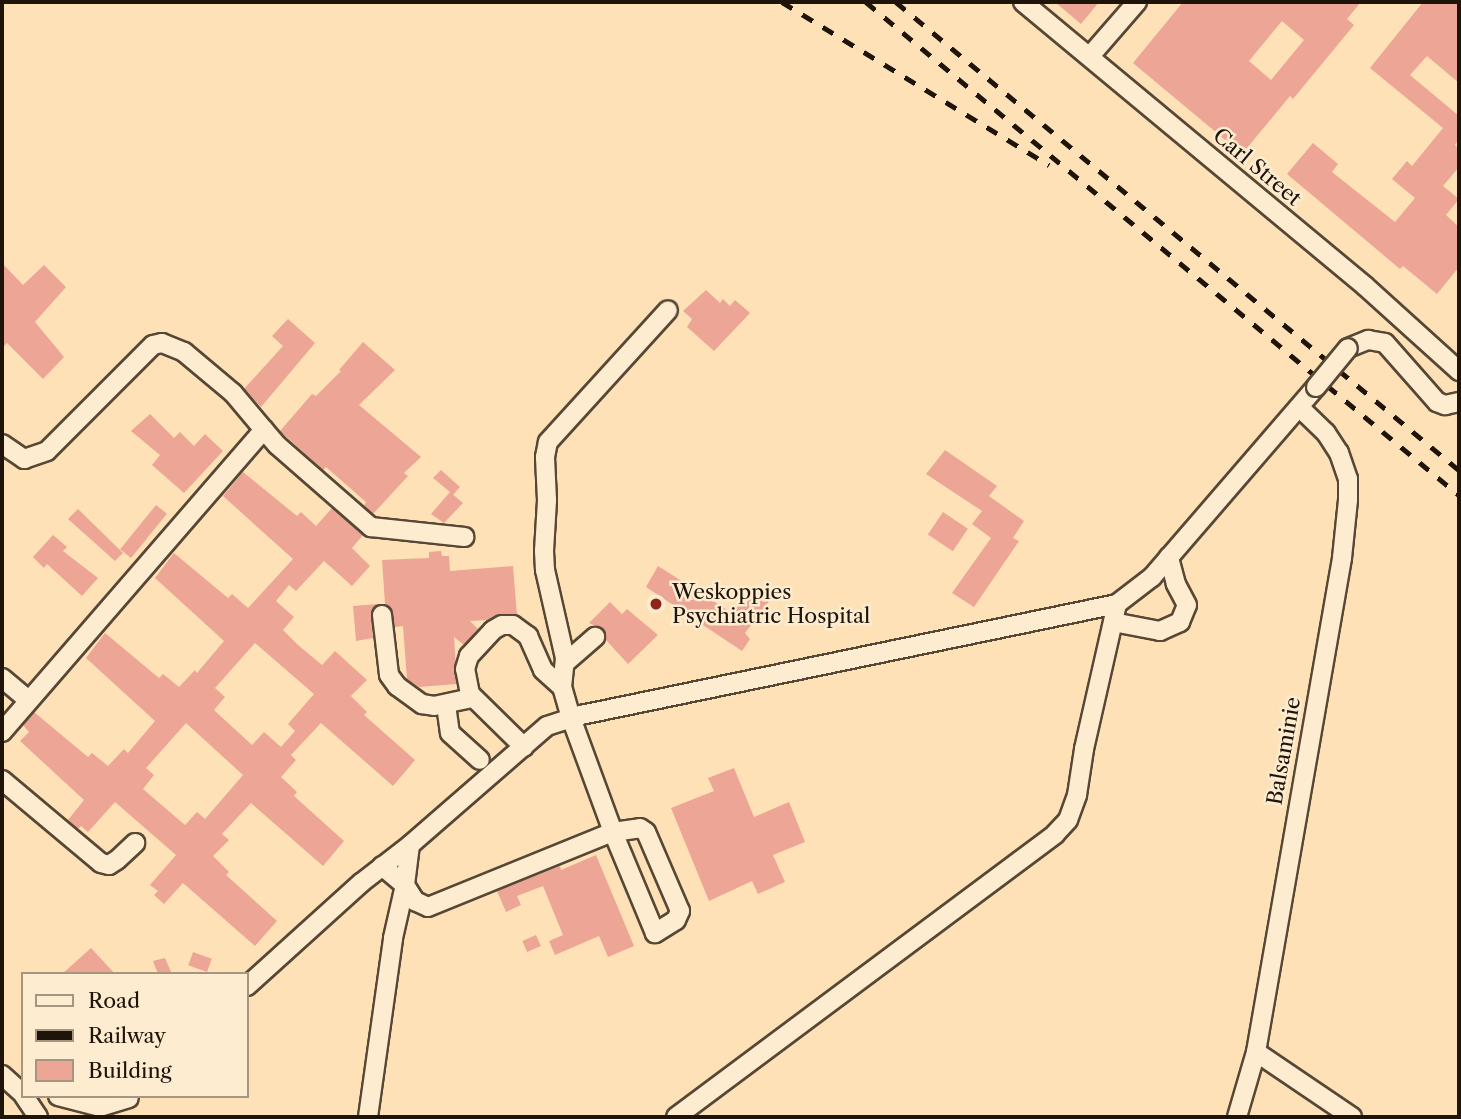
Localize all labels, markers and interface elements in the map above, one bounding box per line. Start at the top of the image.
street label: Carl Street [1208,123,1306,211]
place label: Weskoppies Psychiatric Hospital [672,579,870,629]
marker: Weskoppies Psychiatric Hospital [646,594,666,614]
street label: Balsaminie [1262,695,1306,807]
legend [21,972,248,1098]
text: Road [88,988,140,1013]
text: Railway [88,1023,166,1048]
text: Building [88,1058,172,1083]

